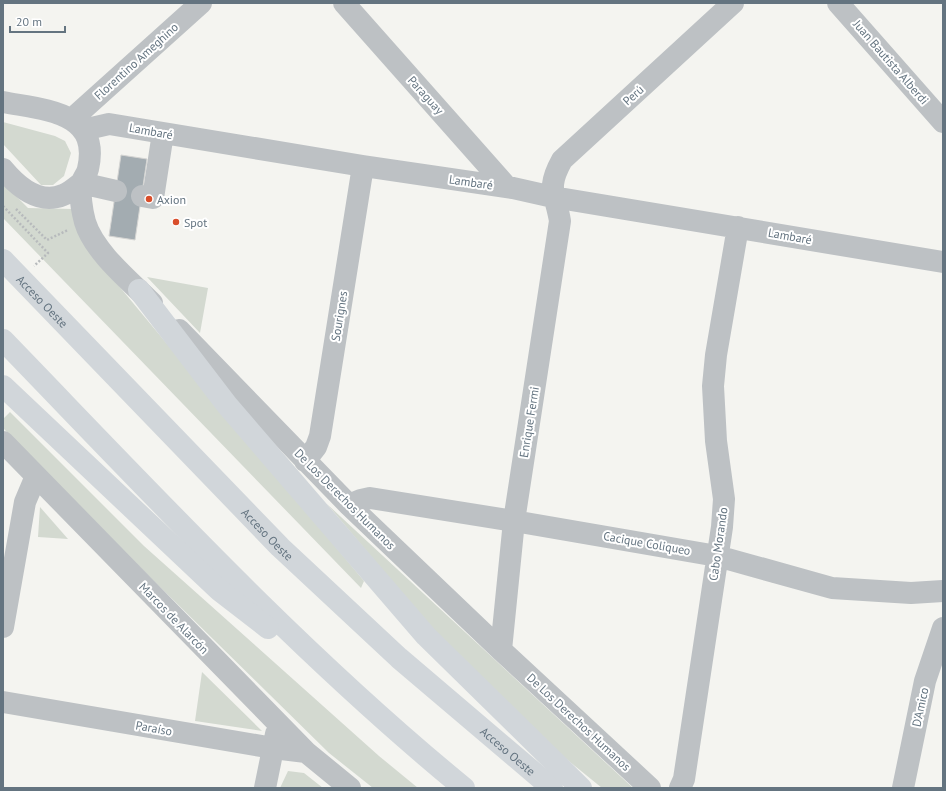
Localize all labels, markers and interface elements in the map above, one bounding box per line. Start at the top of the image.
scale bar [10,8,65,34]
text: 20 m [16,14,42,29]
street label: Juan Bautista Alberdi [850,16,932,107]
street label: Florentino Ameghino [91,19,181,103]
street label: Paraguay [405,73,447,118]
street label: Perú [619,82,647,108]
street label: Lambaré [128,120,174,142]
street label: Lambaré [448,171,494,193]
place label: Axion [157,192,186,207]
marker: Axion [144,194,154,204]
place label: Spot [184,215,207,230]
marker: Spot [171,217,181,227]
street label: Lambaré [767,225,813,247]
street label: Acceso Oeste [14,272,71,330]
street label: Sourignes [328,290,350,342]
street label: Enrique Fermi [516,385,542,459]
street label: De Los Derechos Humanos [292,446,398,552]
street label: Acceso Oeste [239,505,297,563]
street label: Cabo Morando [705,506,731,582]
street label: Cacique Coliqueo [602,528,692,558]
street label: Marcos de Alarcón [136,579,212,657]
street label: De Los Derechos Humanos [524,670,634,774]
street label: D'Amico [908,686,932,728]
street label: Paraíso [134,717,174,739]
street label: Acceso Oeste [478,723,539,778]

